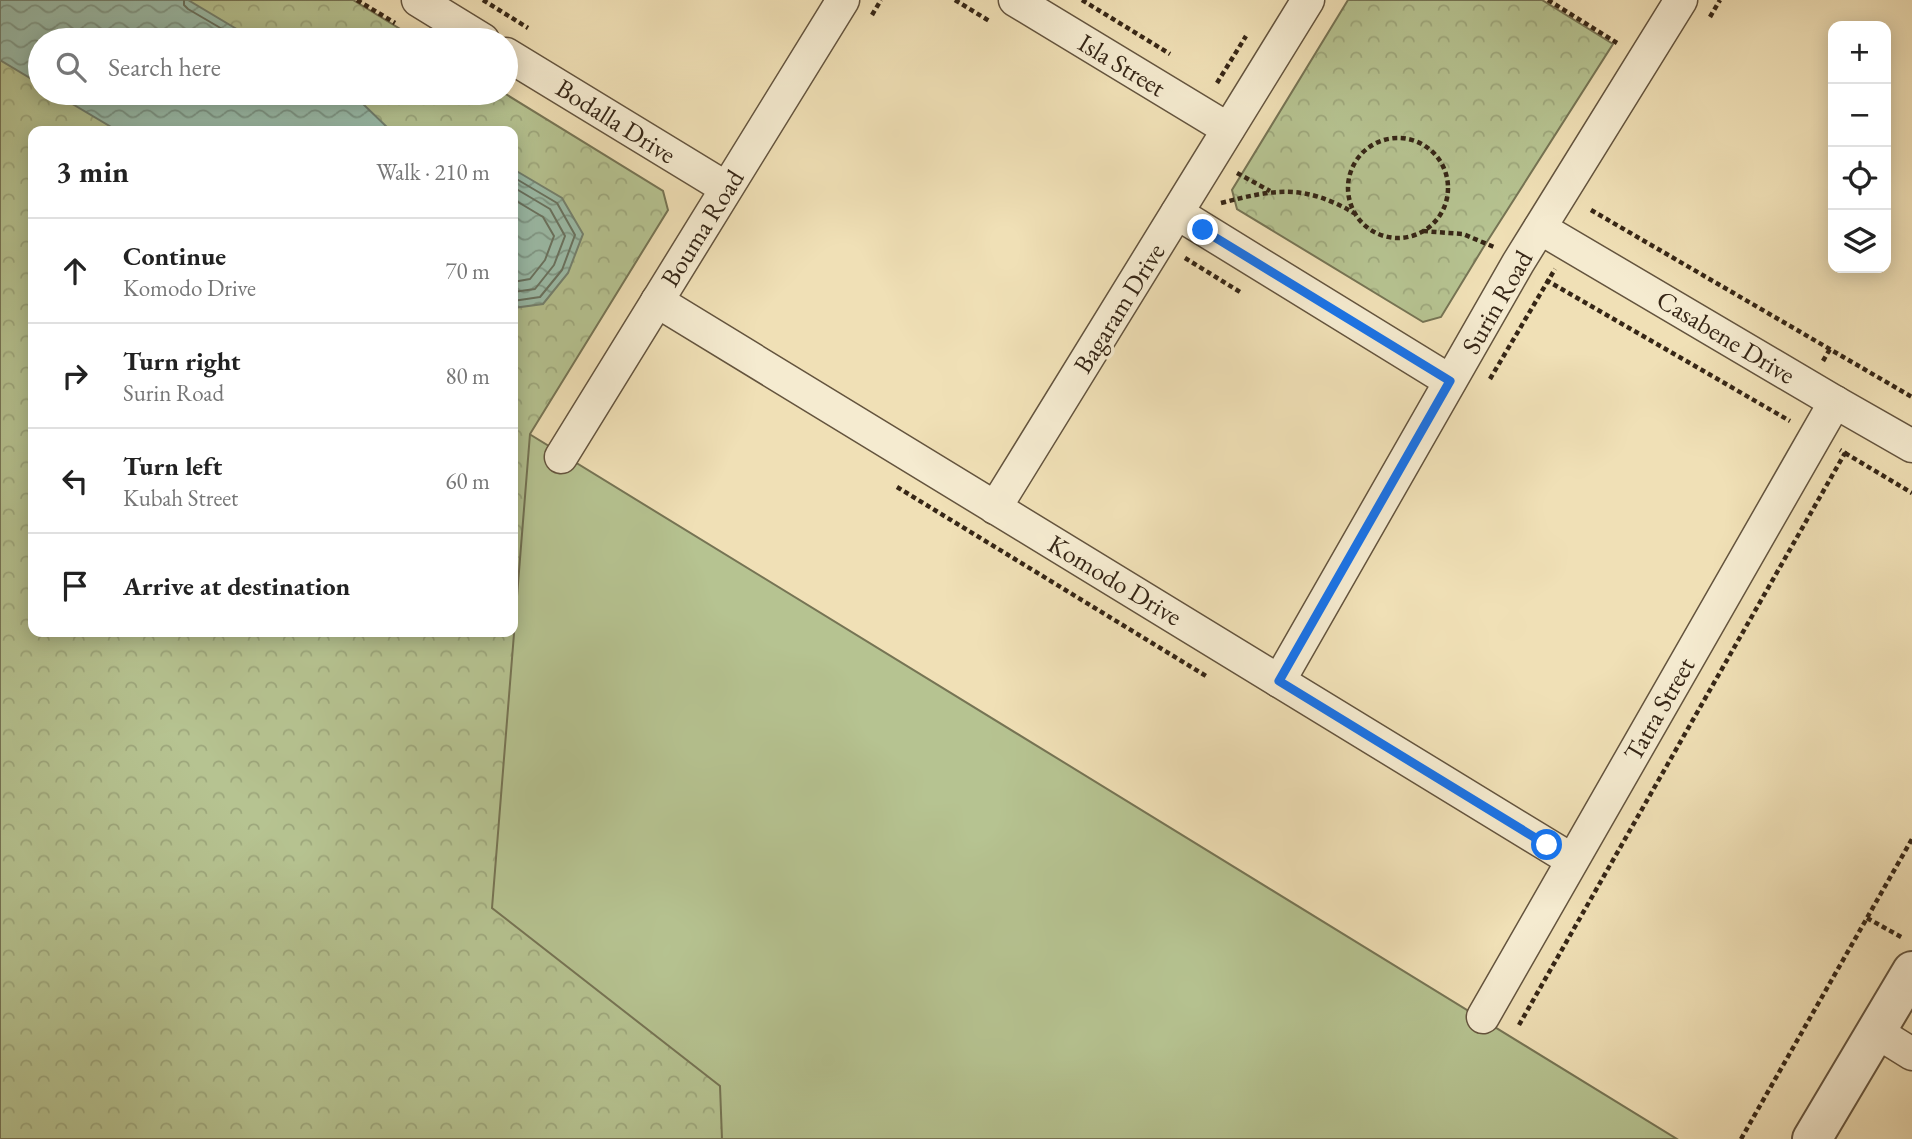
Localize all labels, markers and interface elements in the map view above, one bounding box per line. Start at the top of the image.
map controls [1828,21,1891,273]
button: + [1828,21,1891,84]
street label: Isla Street [1072,26,1172,104]
search box [28,28,518,105]
icon: search [52,48,90,86]
text: Search here [108,50,221,84]
street label: Bodalla Drive [550,71,682,171]
button: − [1828,84,1891,147]
button: locate [1828,147,1891,210]
text: 3 min [56,152,129,191]
text: Walk · 210 m [376,157,490,187]
street label: Bouma Road [653,162,752,293]
button: layers [1828,210,1891,273]
route end [1187,214,1218,245]
street label: Bagaram Drive [1066,237,1172,379]
text: Continue [123,239,226,273]
street label: Surin Road [1454,243,1541,360]
icon: ahead [56,252,94,290]
text: 70 m [445,256,490,286]
text: Komodo Drive [123,273,256,303]
street label: Casabene Drive [1650,282,1802,392]
text: Turn right [123,344,241,378]
icon: right [56,357,94,395]
text: 80 m [445,361,490,391]
text: Surin Road [123,378,224,408]
text: Turn left [123,449,222,483]
icon: left [56,462,94,500]
text: 60 m [445,466,490,496]
text: Kubah Street [123,483,238,513]
street label: Komodo Drive [1042,527,1188,633]
icon: arrive [56,567,94,605]
text: Arrive at destination [123,569,350,603]
street label: Tatra Street [1616,651,1702,767]
route start [1531,829,1562,860]

